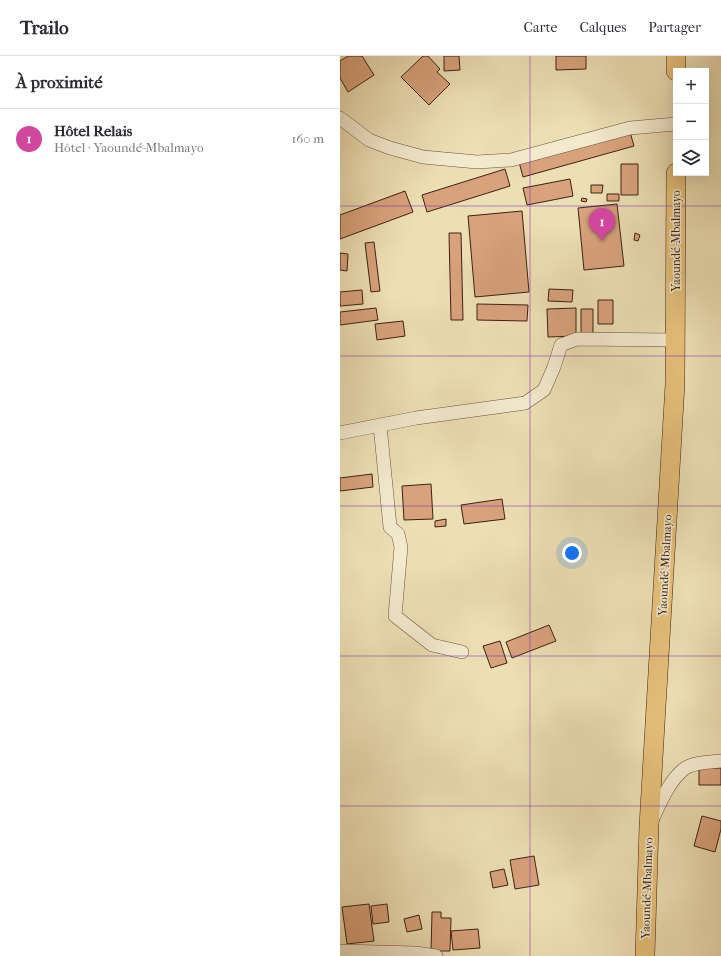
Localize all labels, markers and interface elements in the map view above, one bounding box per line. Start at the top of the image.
text: Trailo [20,17,69,39]
text: Carte [524,19,557,36]
text: Calques [579,19,626,36]
text: Partager [648,19,701,36]
map controls [673,68,709,176]
button: + [673,68,709,104]
text: À proximité [16,72,103,92]
button: − [673,104,709,140]
text: Hôtel Relais [54,122,132,140]
text: 1 [27,131,31,146]
text: 160 m [292,131,324,146]
text: Hôtel · Yaoundé-Mbalmayo [54,140,204,155]
button: layers [673,140,709,176]
street label: Yaoundé-Mbalmayo [669,190,683,293]
pin: 1 [589,208,615,241]
street label: Yaoundé-Mbalmayo [655,514,675,617]
your location [562,543,582,563]
street label: Yaoundé-Mbalmayo [638,837,656,940]

